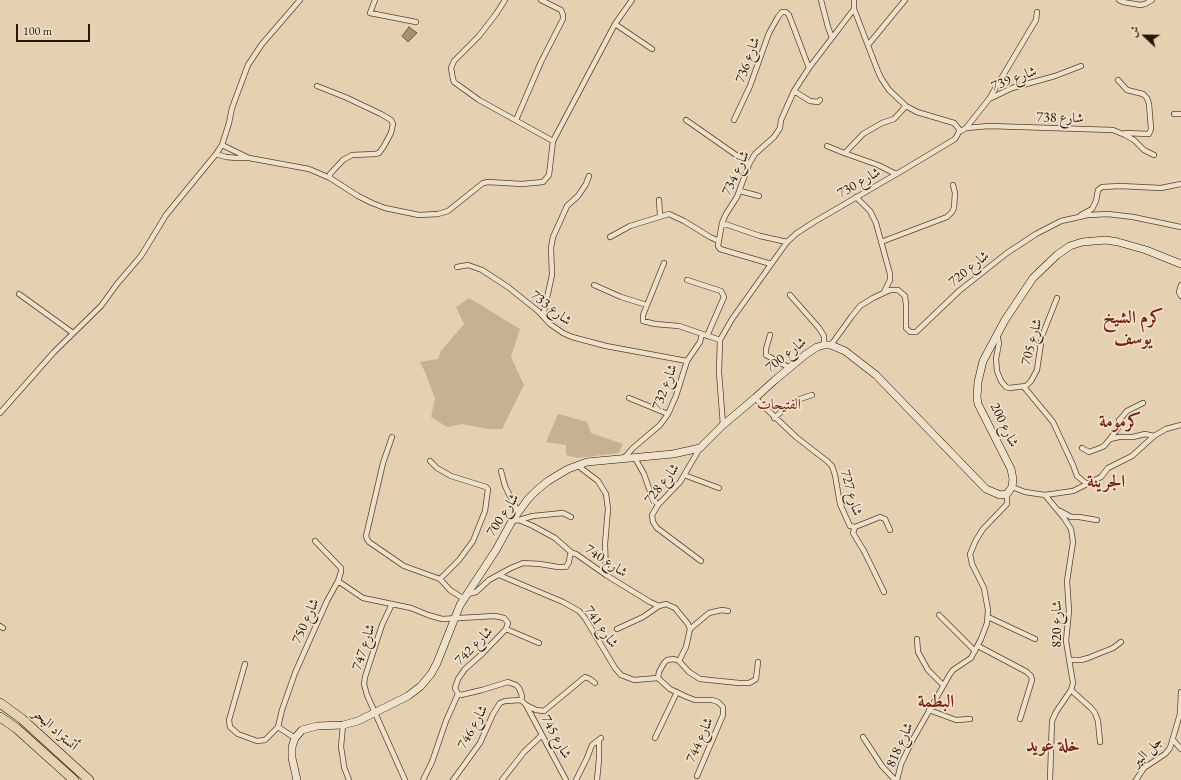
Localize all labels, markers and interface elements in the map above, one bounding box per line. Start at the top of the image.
scale bar [18,16,92,42]
north arrow [1125,16,1165,56]
text: 100 m [23,23,52,39]
text: ش [1125,24,1142,39]
street label: شارع 736 [732,35,764,85]
street label: شارع 739 [989,63,1039,95]
street label: شارع 738 [1036,109,1084,127]
street label: شارع 734 [718,148,754,198]
street label: شارع 730 [834,164,884,202]
street label: شارع 720 [945,248,993,290]
street label: شارع 733 [527,287,575,329]
district label: كرم الشيخ يوسف [1103,307,1163,350]
street label: شارع 705 [1018,317,1046,367]
street label: شارع 700 [762,334,810,376]
street label: شارع 732 [649,362,681,412]
district label: الفتيحات [757,396,801,414]
street label: شارع 200 [986,400,1022,450]
district label: كرمومة [1099,411,1141,433]
street label: شارع 728 [641,460,683,508]
street label: شارع 727 [836,468,866,518]
district label: الجرينة [1087,471,1125,493]
street label: شارع 700 [483,491,523,539]
street label: شارع 740 [582,541,630,581]
street label: شارع 750 [289,596,323,646]
street label: شارع 820 [1049,600,1065,648]
street label: شارع 741 [581,603,621,651]
street label: شارع 747 [349,622,379,672]
street label: شارع 742 [451,623,497,669]
district label: البطمة [918,691,954,713]
street label: شارع 746 [454,702,492,752]
street label: أتستراد البحر [29,705,81,755]
street label: شارع 745 [537,712,575,762]
street label: شارع 744 [683,715,717,765]
street label: شارع 818 [883,720,917,770]
street label: جل البير [1128,733,1166,771]
district label: خلة عويد [1026,735,1080,757]

